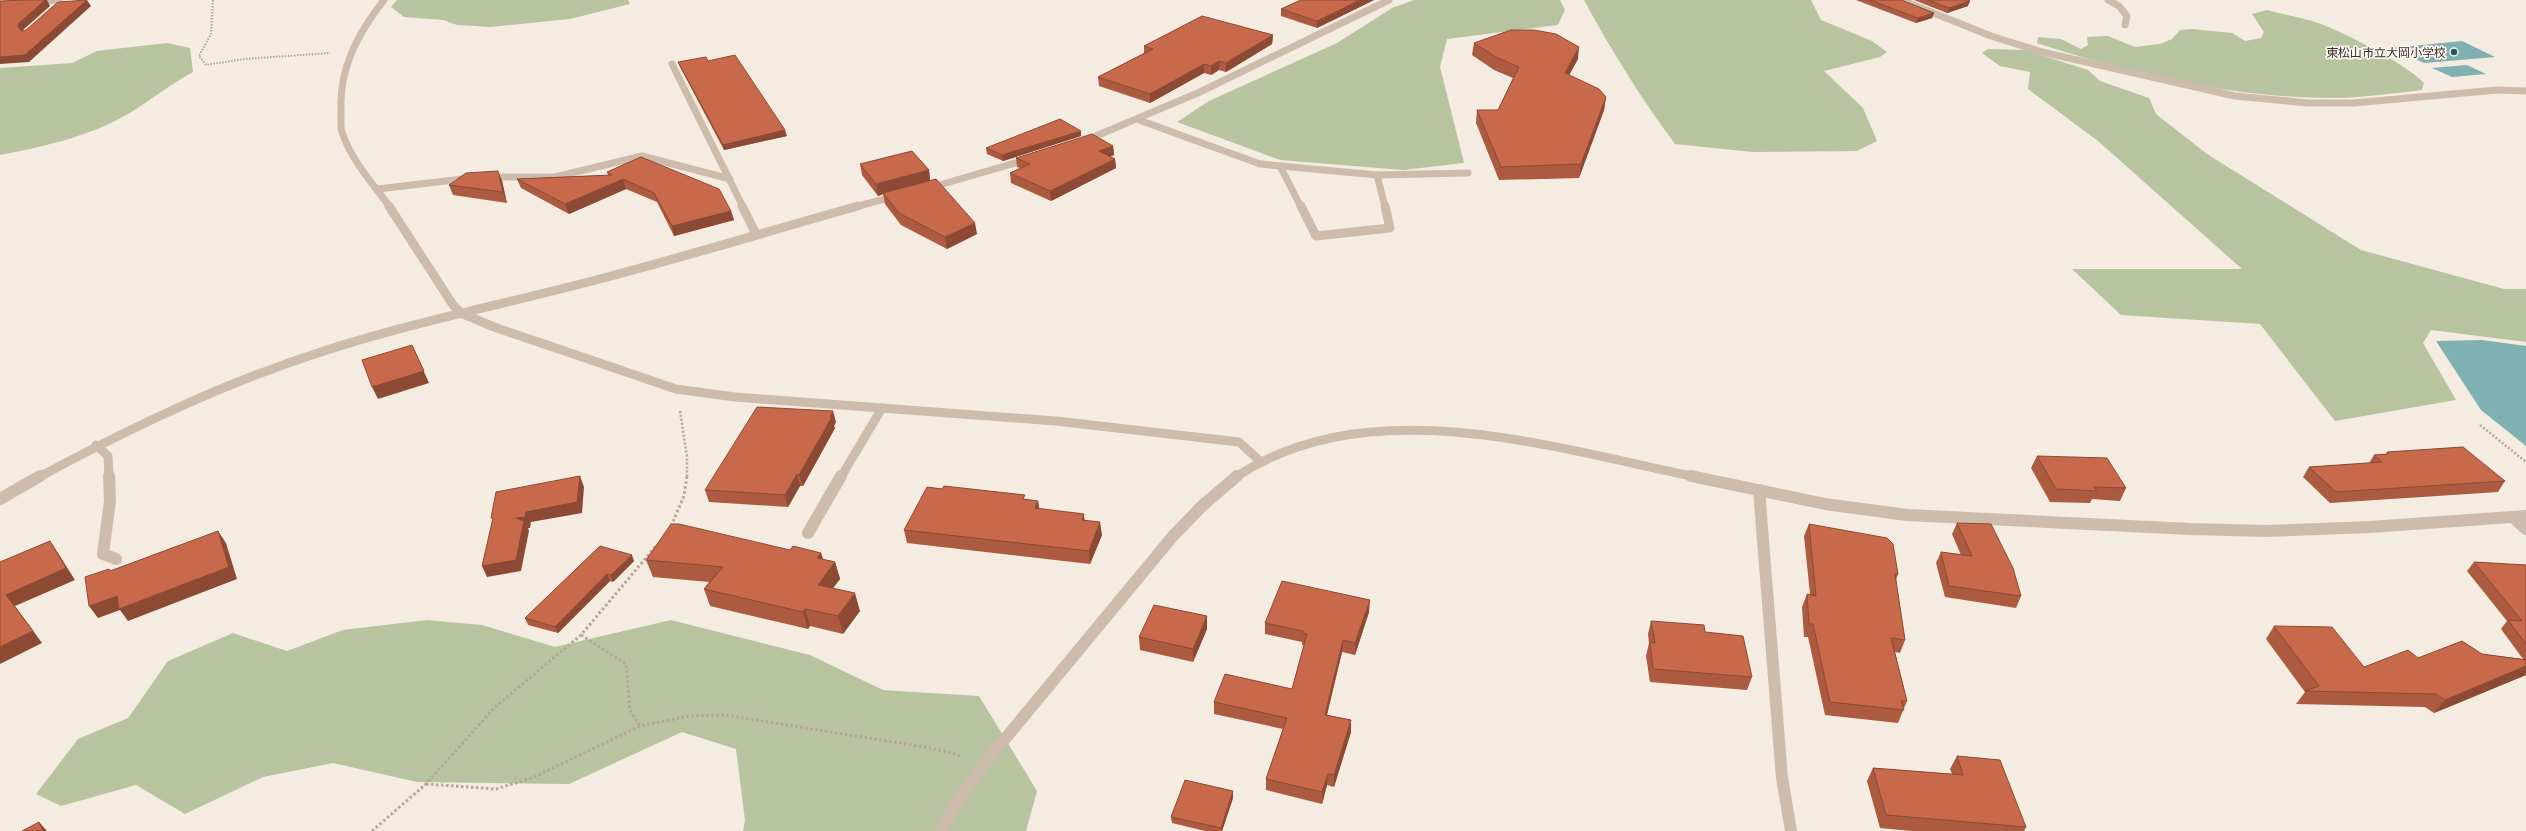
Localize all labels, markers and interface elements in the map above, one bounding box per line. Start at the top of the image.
place label: 東松山市立大岡小学校 [2326,45,2446,60]
marker: 東松山市立大岡小学校 [2449,47,2459,57]

